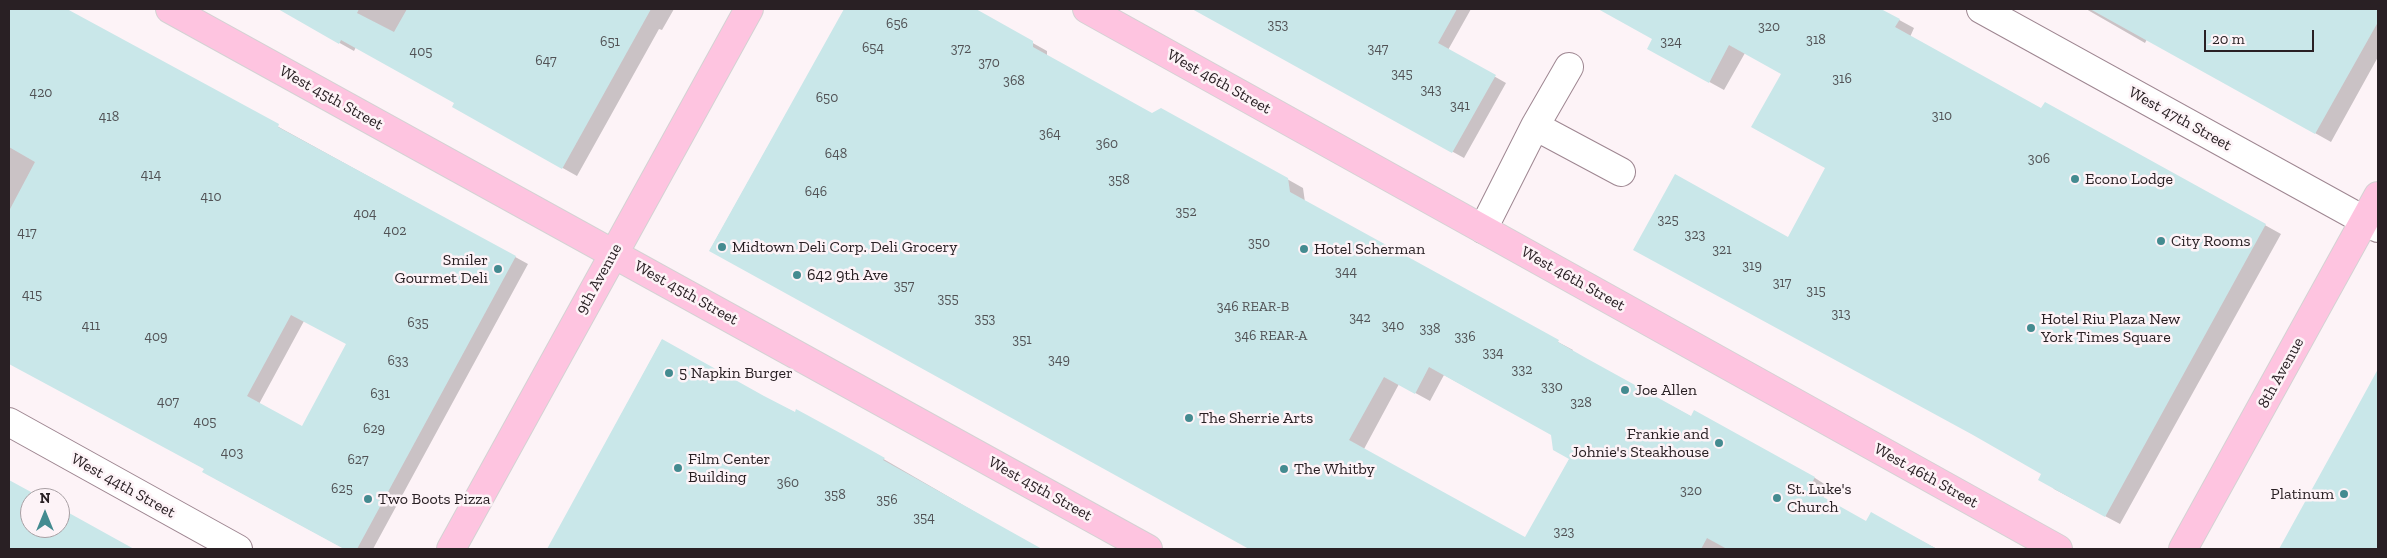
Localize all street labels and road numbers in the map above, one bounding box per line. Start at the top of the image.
street label: West 46th Street [1164,45,1274,119]
street label: West 45th Street [276,62,386,134]
street label: West 47th Street [2125,83,2235,155]
street label: 9th Avenue [572,240,626,318]
street label: West 46th Street [1518,242,1628,316]
street label: West 45th Street [631,257,741,329]
street label: 8th Avenue [2254,334,2308,412]
street label: West 46th Street [1871,439,1981,513]
street label: West 44th Street [68,449,178,523]
street label: West 45th Street [985,453,1095,525]

